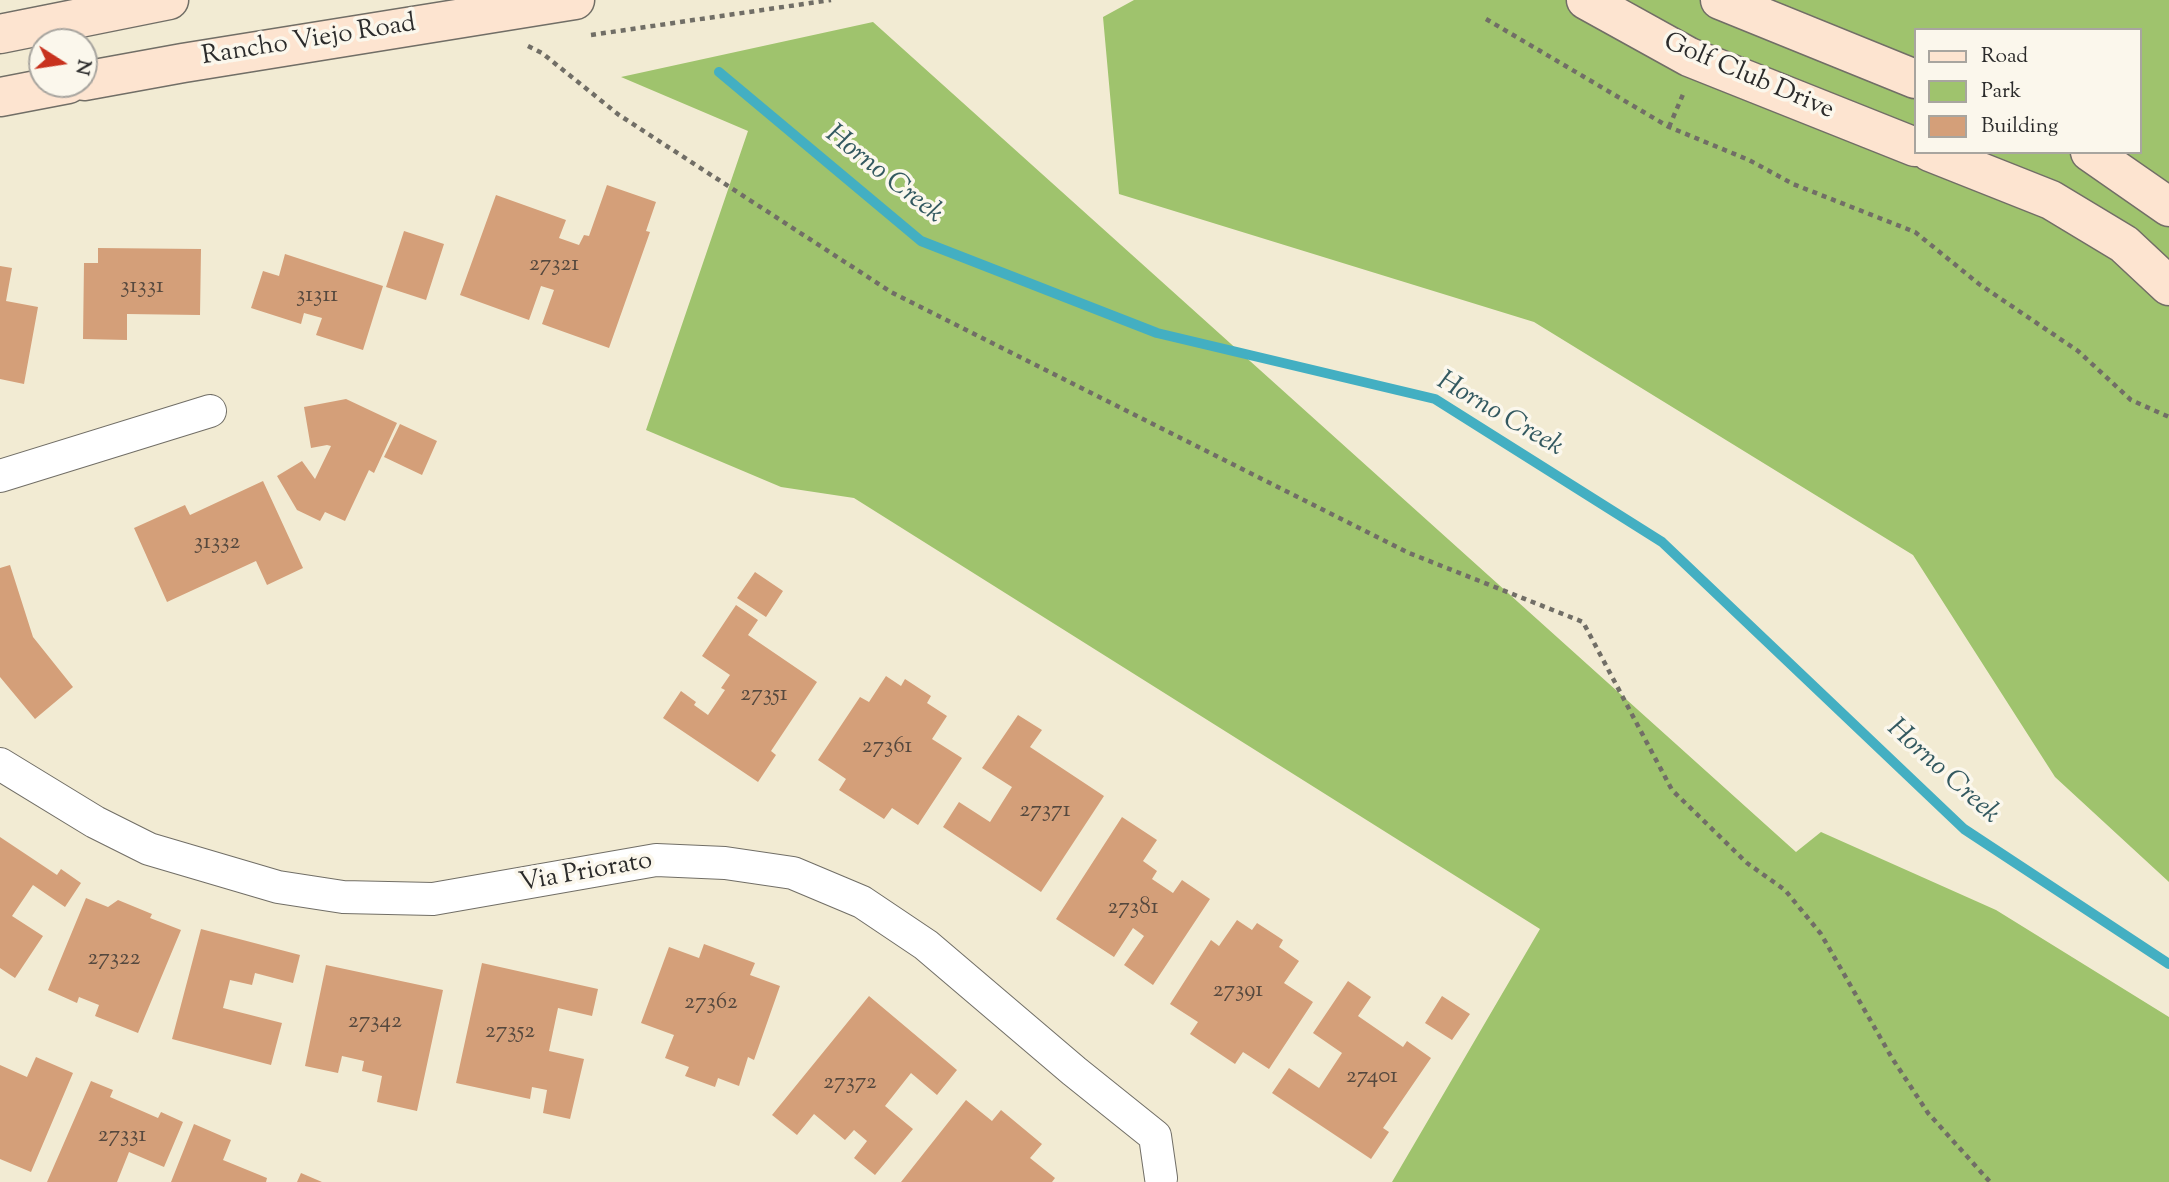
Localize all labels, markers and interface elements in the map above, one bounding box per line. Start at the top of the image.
street label: Rancho Viejo Road [200,10,418,74]
north arrow [28,28,98,98]
street label: Golf Club Drive [1658,28,1838,128]
legend [1913,28,2141,154]
text: Road [1981,42,2028,72]
text: N [67,57,97,77]
text: Park [1981,77,2021,107]
text: Building [1981,112,2058,142]
water label: Horno Creek [817,119,949,233]
house number: 27321 [529,252,579,280]
house number: 31331 [120,274,164,302]
house number: 31311 [296,283,338,311]
water label: Horno Creek [1430,366,1568,466]
house number: 31332 [194,530,240,558]
house number: 27351 [740,682,788,710]
water label: Horno Creek [1878,713,2006,833]
house number: 27361 [862,734,912,762]
house number: 27371 [1020,798,1070,826]
street label: Via Priorato [517,847,655,901]
house number: 27381 [1108,895,1158,923]
house number: 27322 [87,946,141,974]
house number: 27391 [1213,978,1263,1006]
house number: 27362 [684,990,738,1018]
house number: 27342 [348,1009,402,1037]
house number: 27352 [485,1019,535,1047]
house number: 27401 [1346,1064,1398,1092]
house number: 27372 [823,1070,877,1098]
house number: 27331 [98,1123,146,1151]

